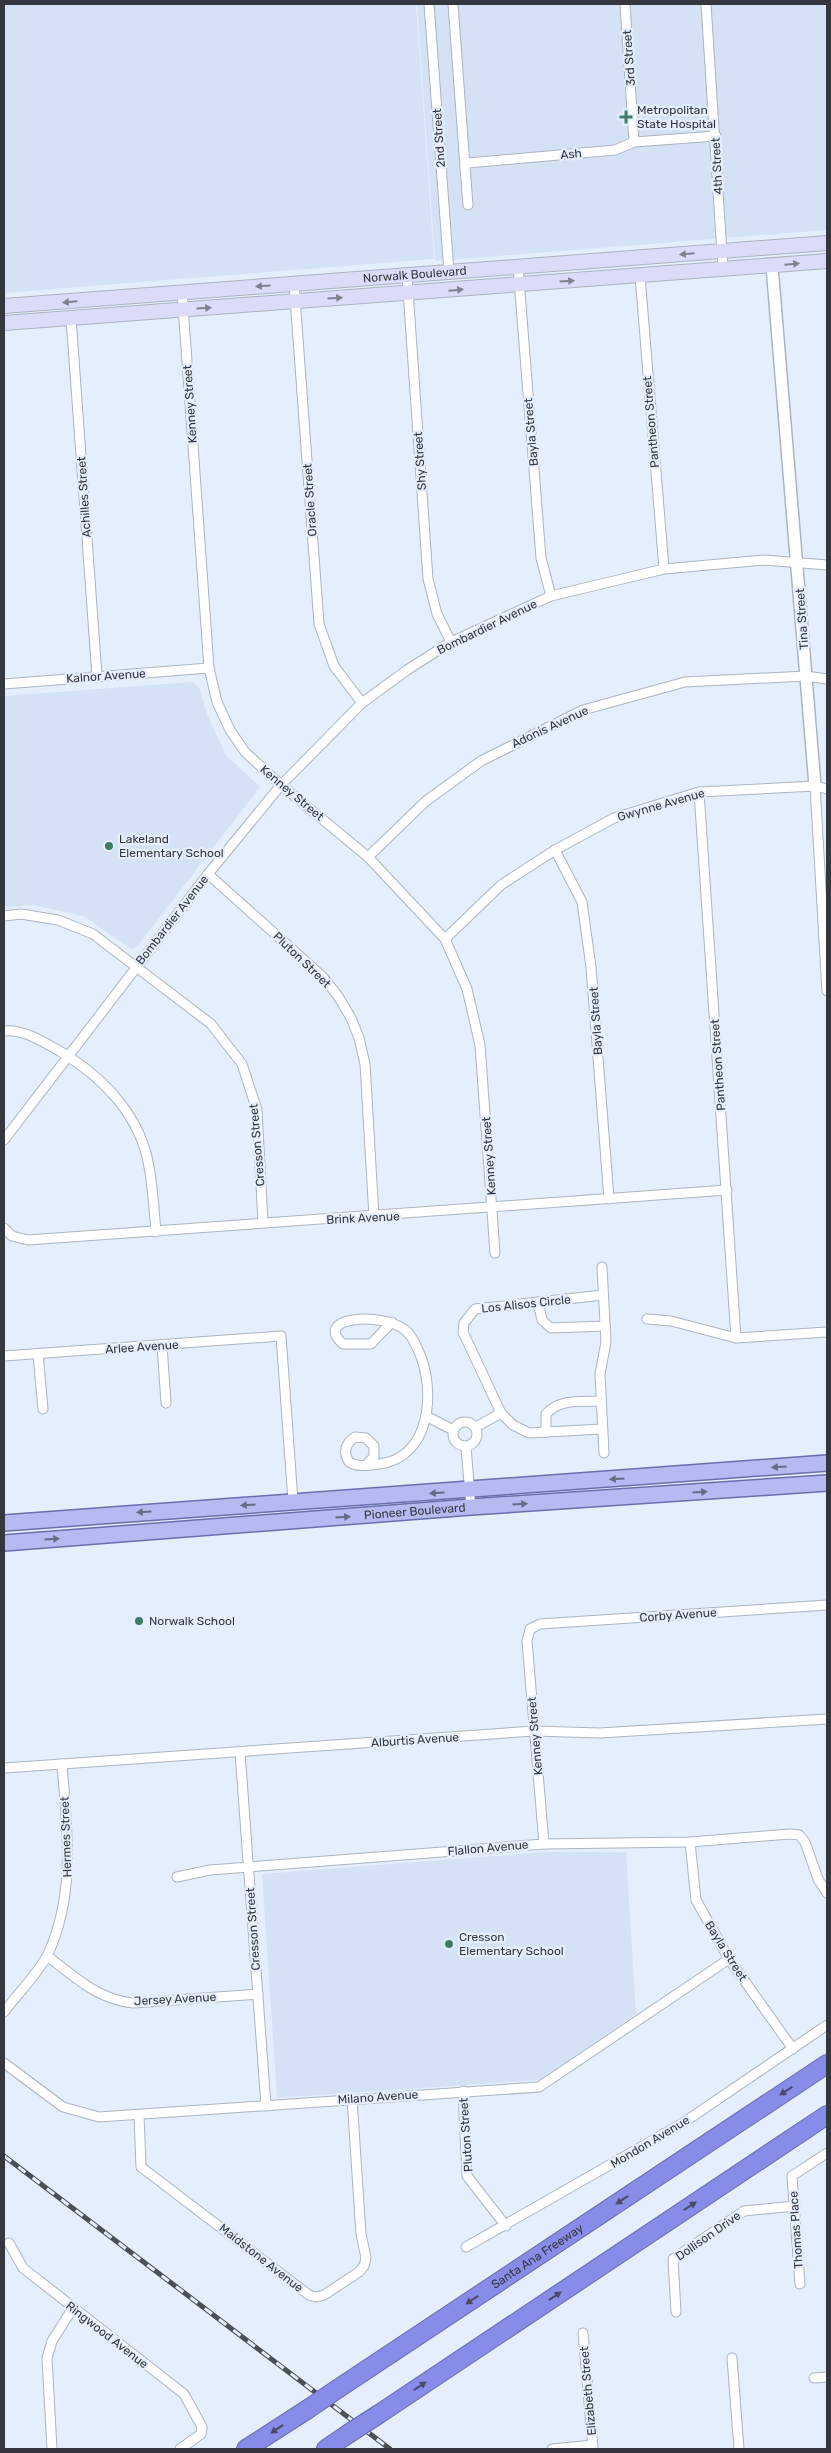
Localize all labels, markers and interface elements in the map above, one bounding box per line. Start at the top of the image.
street label: 3rd Street [620,29,638,87]
place label: Metropolitan State Hospital [637,103,716,131]
street label: 2nd Street [430,108,448,168]
marker: Metropolitan State Hospital [619,110,633,124]
street label: 4th Street [708,137,725,195]
street label: Ash [560,146,582,162]
one-way arrow [678,250,694,258]
one-way arrow [784,260,800,268]
street label: Norwalk Boulevard [362,264,467,286]
one-way arrow [560,277,576,285]
one-way arrow [255,283,271,291]
one-way arrow [448,286,464,294]
one-way arrow [328,294,344,302]
one-way arrow [62,298,78,306]
one-way arrow [196,303,212,311]
street label: Kenney Street [180,364,200,444]
street label: Pantheon Street [640,375,662,468]
street label: Bayla Street [521,397,541,467]
street label: Shy Street [411,431,429,491]
street label: Achilles Street [74,456,94,538]
street label: Oracle Street [300,463,320,537]
street label: Tina Street [793,588,811,650]
street label: Bombardier Avenue [435,597,540,657]
street label: Kalnor Avenue [66,666,147,686]
street label: Adonis Avenue [509,703,591,751]
street label: Kenney Street [257,762,327,824]
street label: Gwynne Avenue [616,786,707,824]
place label: Lakeland Elementary School [119,832,224,860]
marker: Lakeland Elementary School [103,840,115,852]
street label: Bombardier Avenue [133,872,211,967]
street label: Pluton Street [270,929,334,991]
street label: Bayla Street [587,986,605,1056]
street label: Pantheon Street [708,1018,728,1111]
street label: Cresson Street [246,1103,268,1187]
street label: Kenney Street [479,1116,499,1196]
street label: Brink Avenue [326,1209,400,1227]
street label: Los Alisos Circle [481,1292,572,1316]
street label: Arlee Avenue [105,1337,179,1357]
one-way arrow [770,1463,786,1471]
one-way arrow [608,1475,624,1483]
one-way arrow [692,1488,708,1496]
one-way arrow [429,1489,445,1497]
one-way arrow [512,1499,528,1507]
street label: Pioneer Boulevard [364,1500,466,1522]
one-way arrow [240,1501,256,1509]
one-way arrow [136,1508,152,1516]
one-way arrow [336,1512,352,1520]
one-way arrow [45,1535,61,1543]
street label: Corby Avenue [639,1605,717,1625]
place label: Norwalk School [149,1614,235,1628]
marker: Norwalk School [133,1615,145,1627]
street label: Kenney Street [525,1696,545,1776]
street label: Alburtis Avenue [370,1730,460,1750]
street label: Hermes Street [58,1796,74,1878]
street label: Flallon Avenue [447,1837,529,1859]
street label: Cresson Street [243,1887,263,1971]
street label: Bayla Street [702,1918,750,1984]
place label: Cresson Elementary School [459,1930,564,1958]
marker: Cresson Elementary School [443,1938,455,1950]
street label: Jersey Avenue [133,1990,217,2008]
one-way arrow [780,2086,793,2096]
street label: Milano Avenue [337,2087,419,2107]
street label: Pluton Street [456,2097,476,2173]
street label: Mondon Avenue [608,2113,692,2171]
street label: Thomas Place [786,2190,806,2269]
one-way arrow [615,2195,629,2205]
one-way arrow [683,2201,697,2211]
street label: Dollison Drive [673,2208,743,2264]
street label: Maidstone Avenue [216,2221,306,2295]
street label: Santa Ana Freeway [489,2221,586,2292]
one-way arrow [548,2291,561,2301]
one-way arrow [465,2295,479,2304]
street label: Ringwood Avenue [63,2299,151,2372]
street label: Elizabeth Street [577,2346,599,2436]
one-way arrow [413,2382,426,2391]
one-way arrow [270,2424,284,2434]

